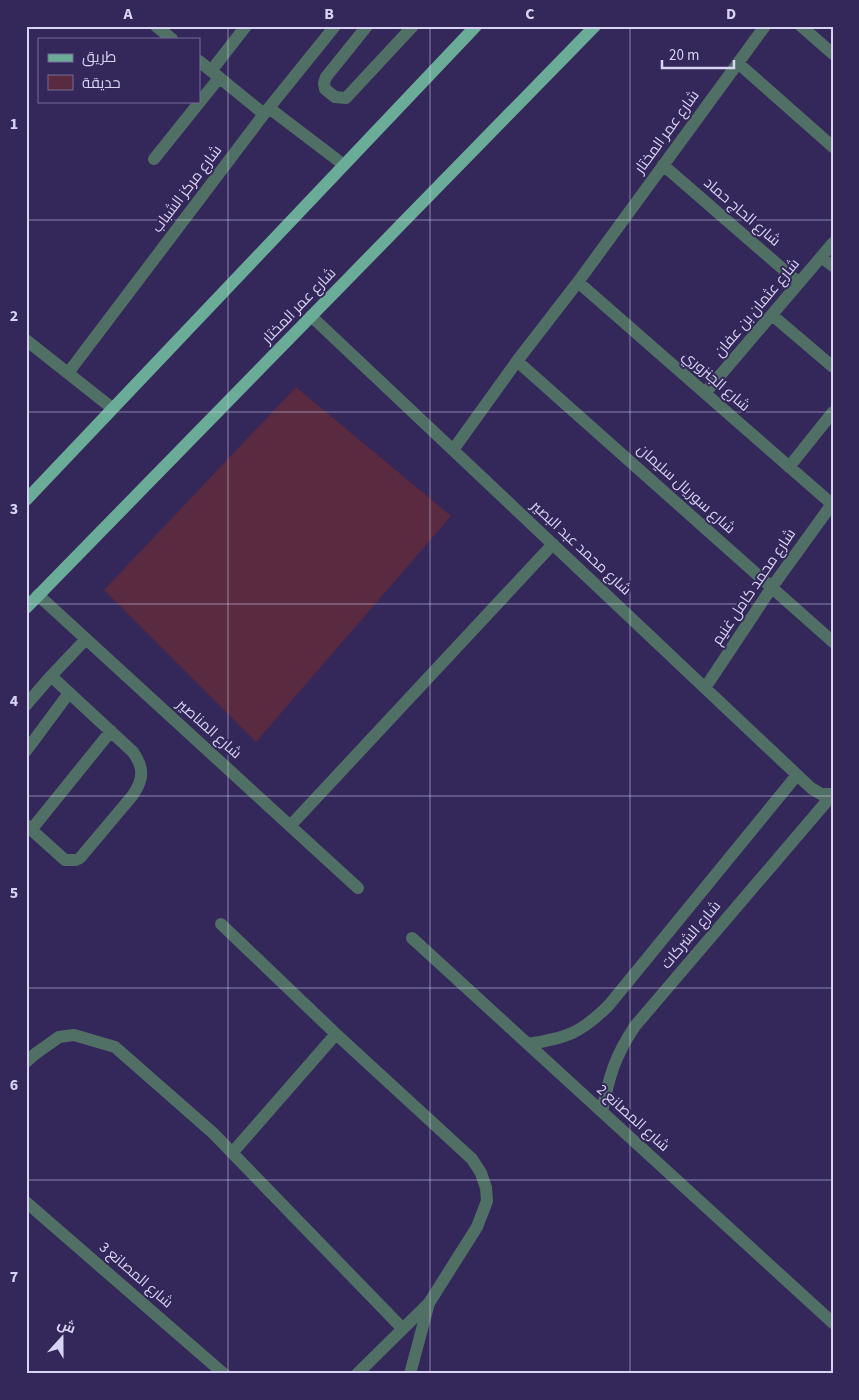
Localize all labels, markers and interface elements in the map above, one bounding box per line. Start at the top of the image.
text: A [122,3,133,25]
text: B [324,3,334,25]
text: C [525,3,535,25]
text: D [726,3,736,25]
legend [38,38,200,102]
scale bar [662,38,734,70]
text: 20 m [669,45,699,66]
text: طريق [82,47,116,68]
text: حديقة [82,73,121,94]
street label: شارع عمر المختار [629,86,704,179]
text: 1 [10,113,18,135]
street label: شارع مركز الشباب [147,141,227,237]
street label: شارع الحاج حماد [699,173,785,251]
street label: شارع عثمان بن عفان [709,254,805,362]
street label: شارع عمر المختار [256,263,341,350]
text: 2 [10,305,18,327]
street label: شارع الجنزوري [677,346,754,417]
street label: شارع سوريال سليمان [632,439,740,539]
street label: شارع محمد عبد البصير [525,495,636,600]
text: 3 [10,498,18,520]
street label: شارع محمد كامل غنيم [707,525,801,649]
text: 4 [10,690,19,712]
street label: شارع المناصير [171,694,246,764]
text: 5 [10,882,18,904]
street label: شارع الشركات [656,896,726,974]
text: 6 [10,1074,18,1096]
street label: شارع المصانع 2 [592,1080,674,1156]
street label: شارع المصانع 3 [95,1237,177,1313]
text: 7 [10,1266,18,1288]
north arrow [38,1312,88,1362]
text: ش [54,1314,78,1339]

